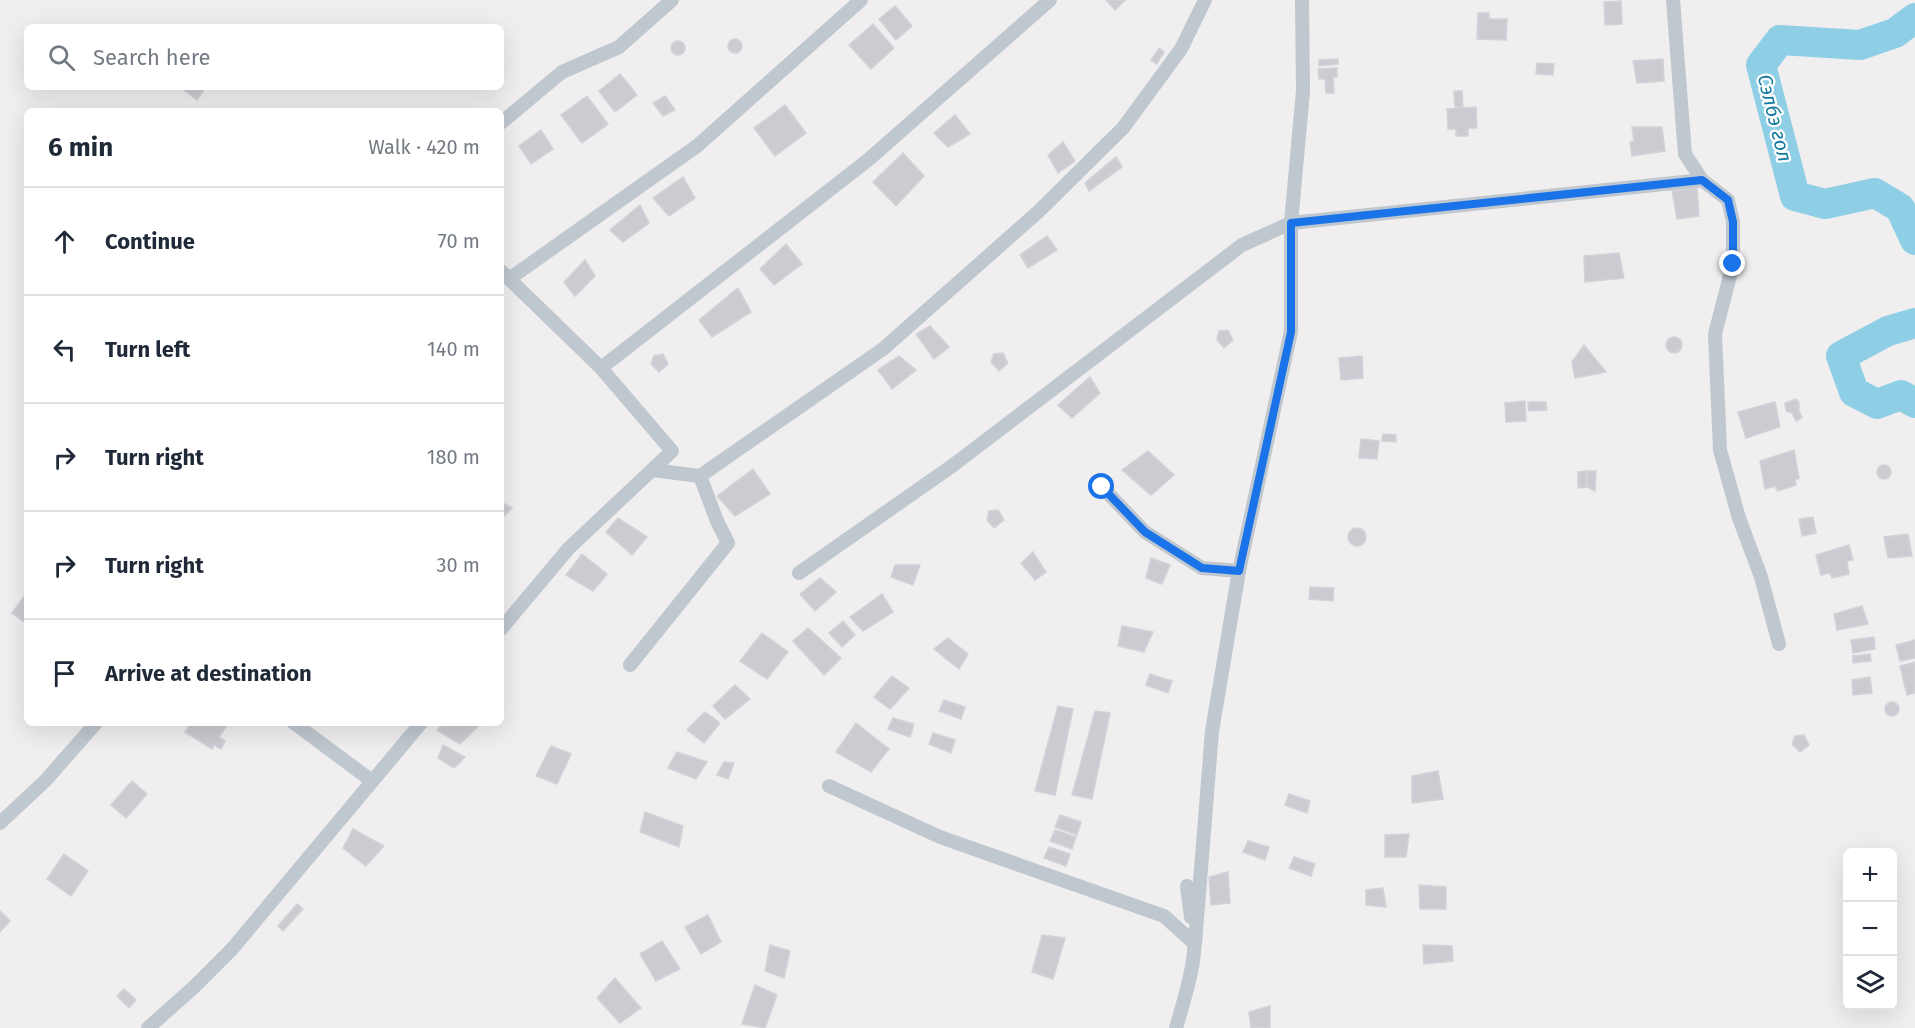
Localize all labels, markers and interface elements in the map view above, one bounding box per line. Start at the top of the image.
search box [24,24,504,90]
icon: search [45,41,78,74]
text: Search here [93,44,211,71]
water label: Сэлбэ гол [1753,72,1797,164]
text: 6 min [48,132,113,163]
text: Walk · 420 m [368,135,480,159]
icon: ahead [48,225,81,258]
text: Continue [105,228,195,255]
text: 70 m [438,229,480,253]
route end [1719,250,1745,276]
icon: left [48,333,81,366]
text: Turn left [105,336,190,363]
text: 140 m [427,337,480,361]
icon: right [48,441,81,474]
text: Turn right [105,444,204,471]
text: 180 m [427,445,480,469]
route start [1088,473,1114,499]
icon: right [48,549,81,582]
text: Turn right [105,552,204,579]
text: 30 m [436,553,480,577]
icon: arrive [48,657,81,690]
text: Arrive at destination [105,660,312,687]
map controls [1843,848,1897,1010]
button: + [1843,848,1897,902]
button: − [1843,902,1897,956]
button: layers [1843,956,1897,1010]

